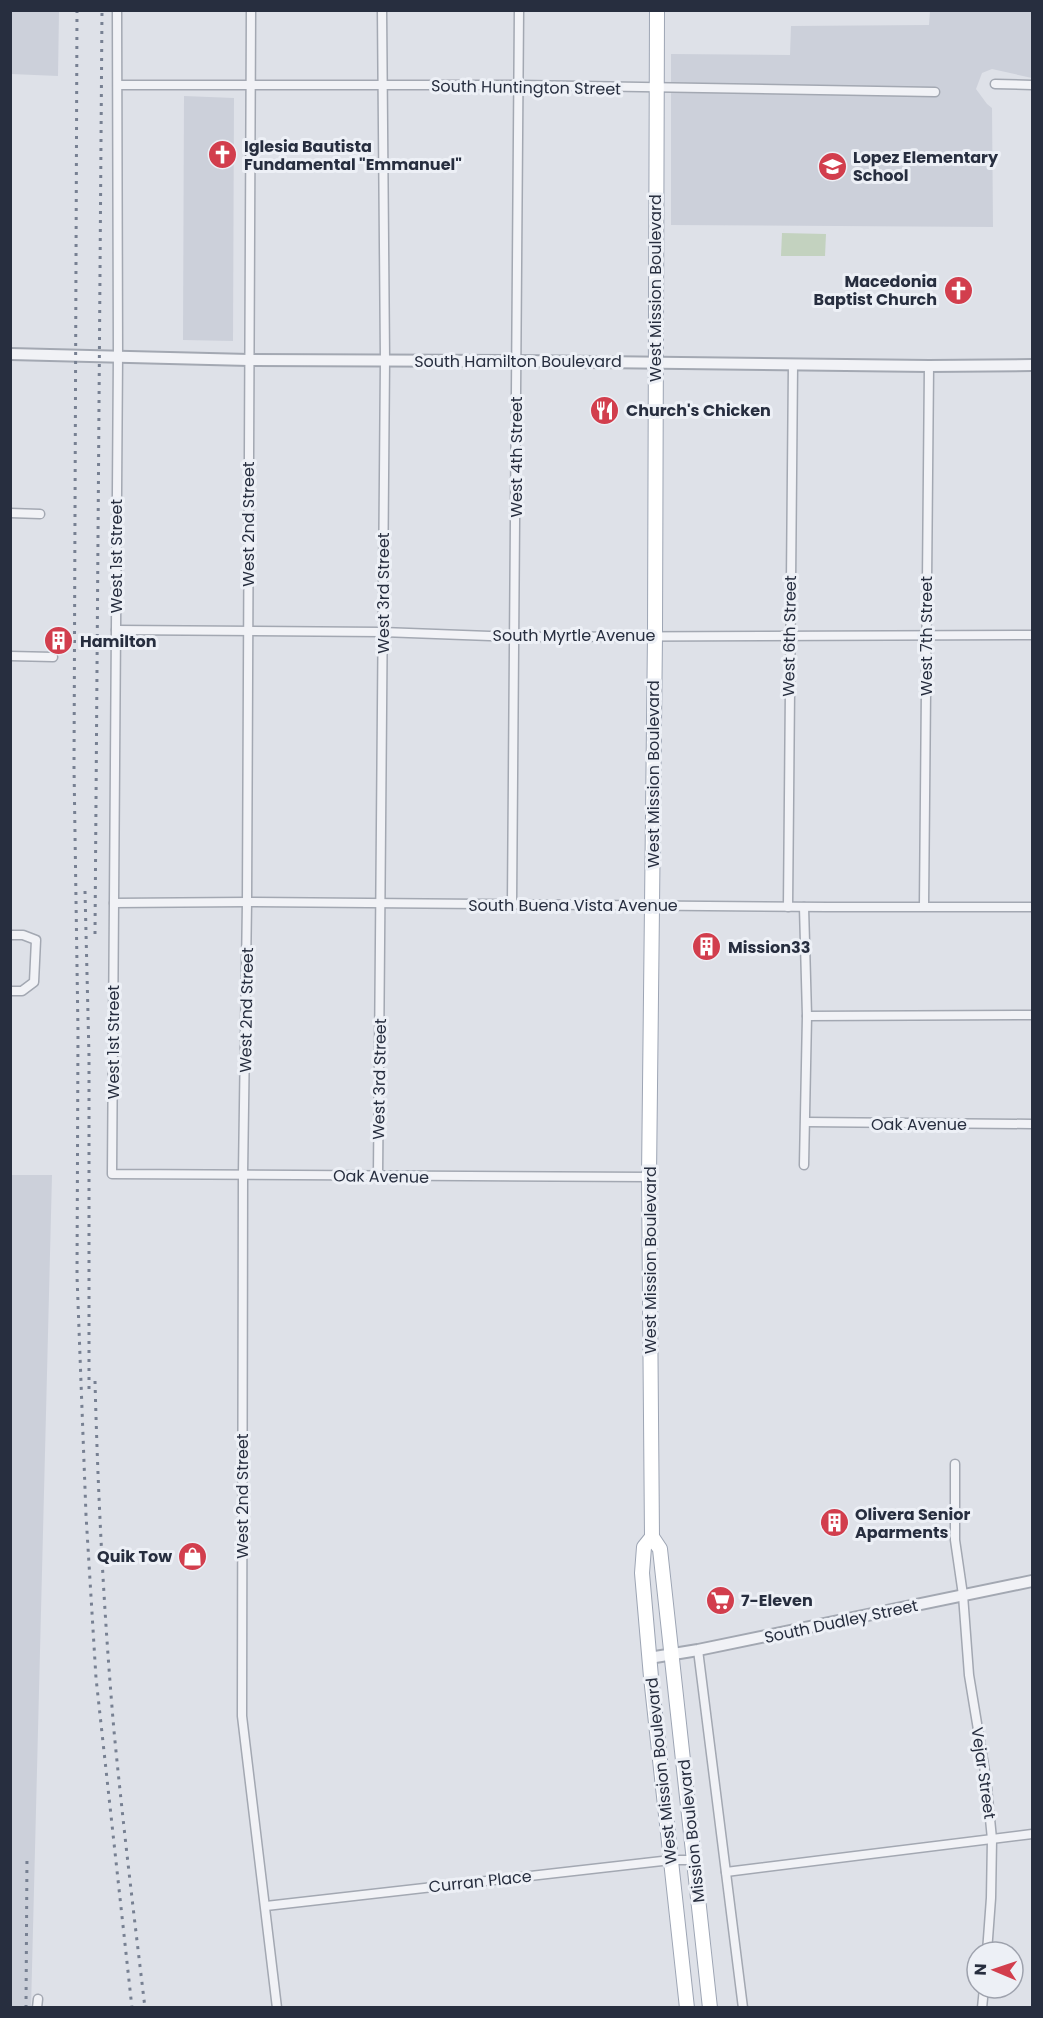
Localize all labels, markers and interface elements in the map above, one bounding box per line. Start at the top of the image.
street label: South Huntington Street [431,74,621,101]
place label: Iglesia Bautista Fundamental "Emmanuel" [244,135,462,176]
church icon: Iglesia Bautista Fundamental "Emmanuel" [207,139,239,171]
place label: Lopez Elementary School [853,146,999,187]
school or university icon: Lopez Elementary School [816,150,848,182]
street label: West Mission Boulevard [644,194,667,382]
place label: Macedonia Baptist Church [814,270,937,311]
church icon: Macedonia Baptist Church [942,274,974,306]
street label: South Hamilton Boulevard [414,350,622,373]
restaurant icon: Church's Chicken [589,394,621,426]
street label: West 4th Street [505,396,528,518]
place label: Church's Chicken [626,399,771,422]
street label: West 2nd Street [237,461,260,587]
street label: West 1st Street [105,499,128,613]
street label: West 3rd Street [372,532,395,654]
street label: West 6th Street [777,575,802,697]
street label: West 7th Street [915,576,938,696]
street label: South Myrtle Avenue [493,624,656,647]
building icon: Hamilton [43,625,75,657]
place label: Hamilton [80,630,156,653]
street label: West Mission Boulevard [642,680,665,868]
street label: South Buena Vista Avenue [468,894,678,917]
building icon: Mission33 [691,931,723,963]
place label: Mission33 [728,936,810,959]
street label: West 2nd Street [234,947,259,1073]
street label: West 1st Street [102,985,125,1099]
street label: West 3rd Street [367,1018,392,1140]
street label: Oak Avenue [871,1113,967,1136]
street label: Oak Avenue [333,1164,429,1189]
street label: West Mission Boulevard [639,1166,662,1354]
street label: West 2nd Street [231,1433,254,1559]
place label: Olivera Senior Aparments [855,1503,970,1544]
building icon: Olivera Senior Aparments [818,1507,850,1539]
shop icon: Quik Tow [177,1540,209,1572]
place label: Quik Tow [97,1545,172,1568]
supermarket icon: 7-Eleven [704,1584,736,1616]
place label: 7-Eleven [741,1589,813,1612]
street label: South Dudley Street [762,1594,920,1649]
street label: West Mission Boulevard [640,1676,683,1866]
street label: Vejar Street [966,1726,1001,1821]
street label: Mission Boulevard [673,1758,710,1904]
street label: Curran Place [427,1865,533,1898]
north arrow [965,1940,1025,2000]
text: N [969,1963,992,1976]

